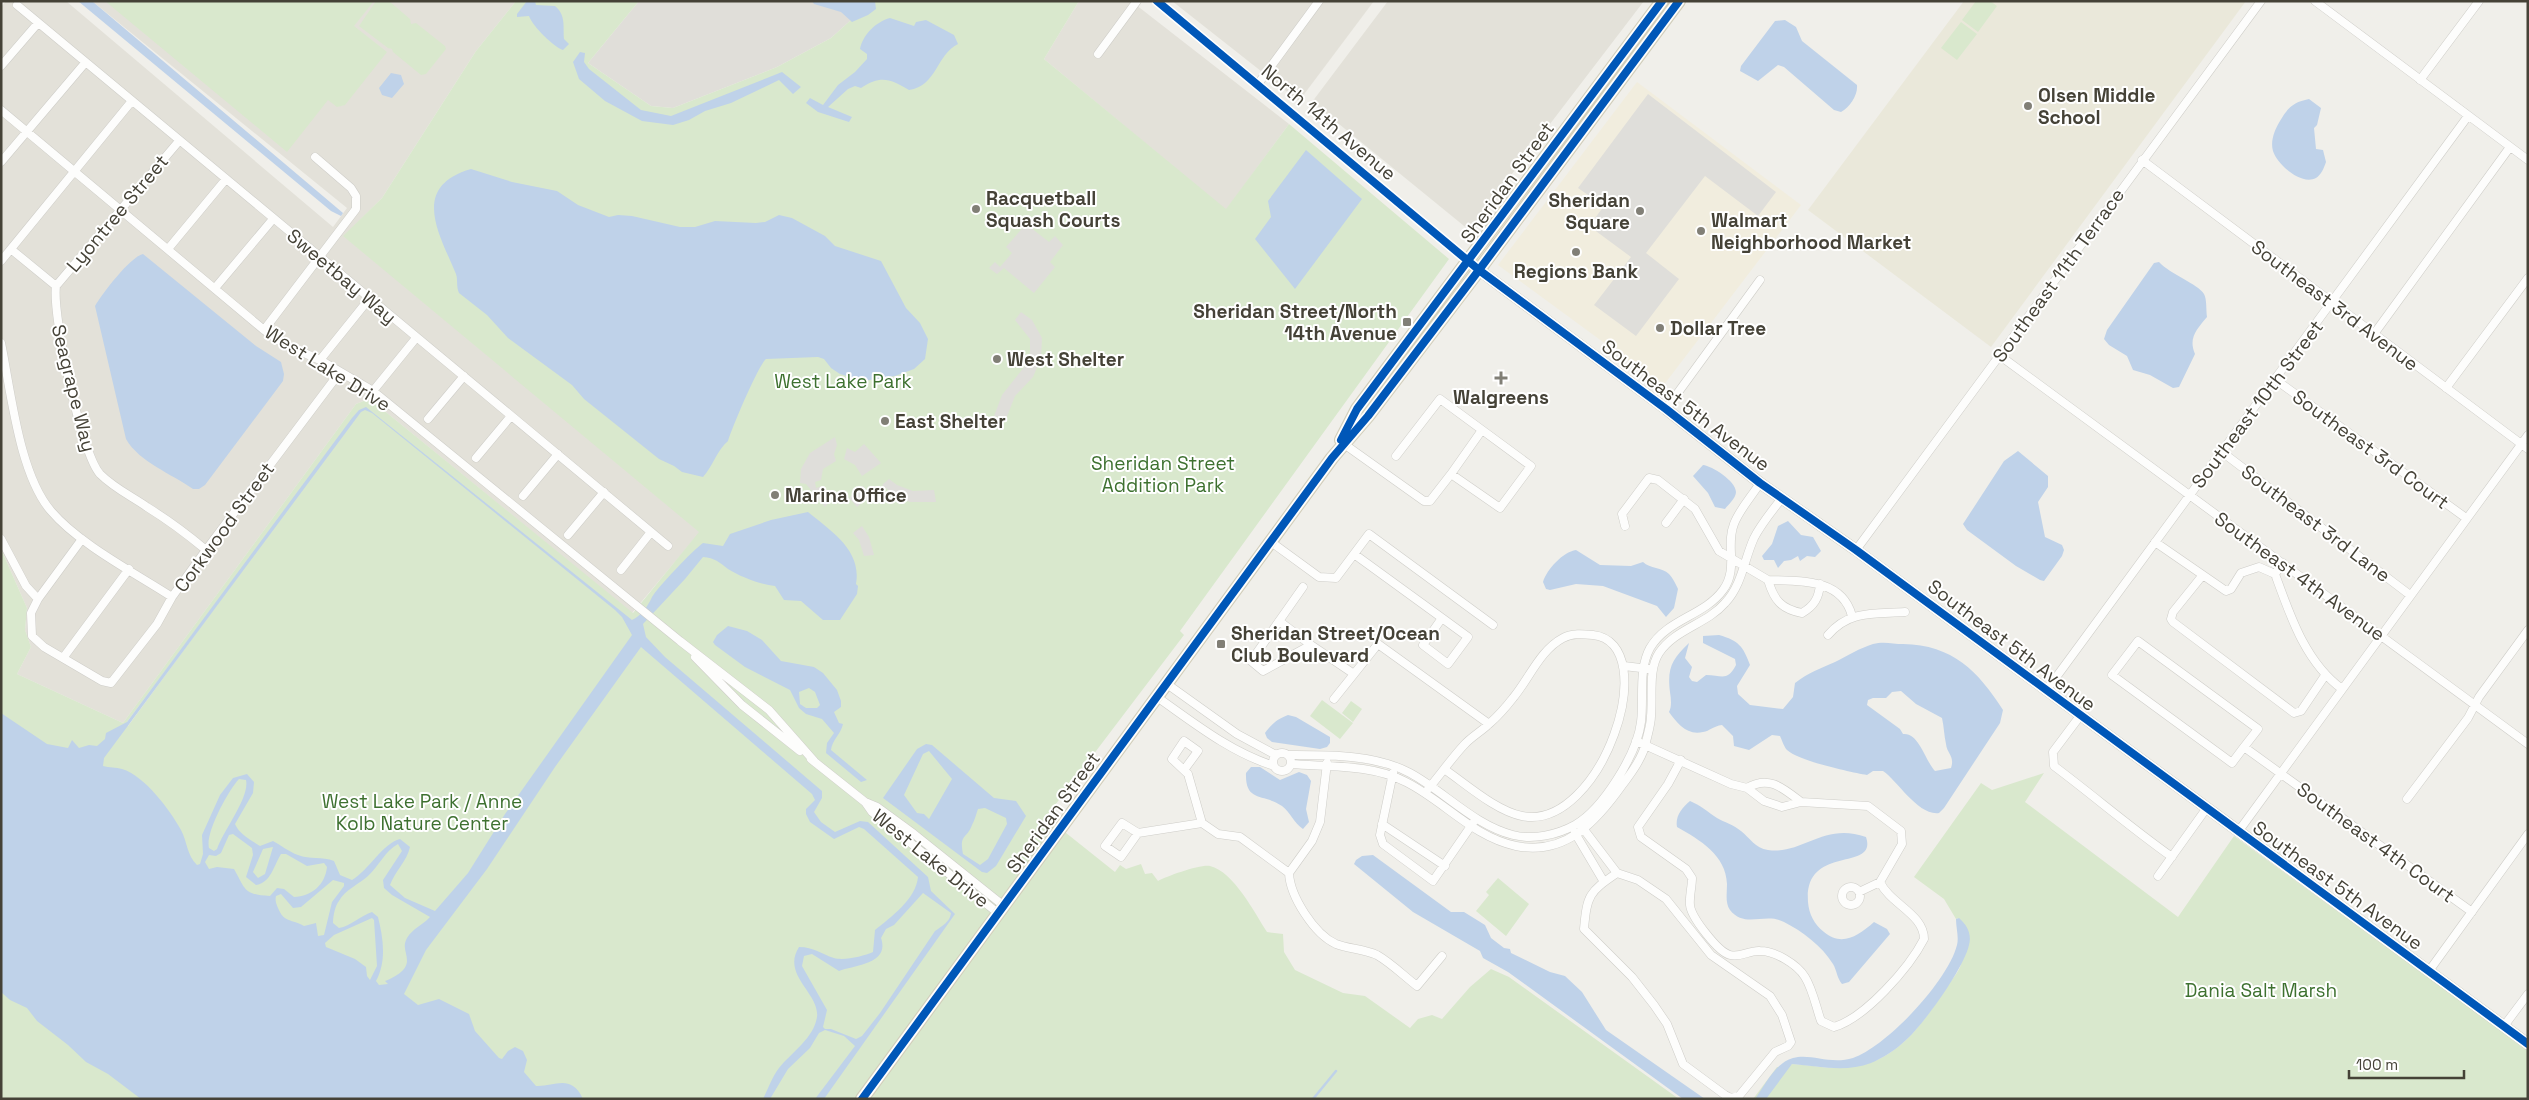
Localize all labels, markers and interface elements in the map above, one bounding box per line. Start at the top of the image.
street label: North 14th Avenue [1256,59,1401,186]
place label: Olsen Middle School [2038,83,2155,130]
marker: Olsen Middle School [2022,100,2034,112]
street label: Sheridan Street [1455,117,1560,248]
street label: Lyontree Street [61,149,174,277]
street label: Southeast 11th Terrace [1987,183,2130,367]
place label: Racquetball Squash Courts [986,186,1120,233]
place label: Sheridan Square [1548,188,1630,235]
marker: Racquetball Squash Courts [970,203,982,215]
marker: Sheridan Square [1634,205,1646,217]
place label: Walmart Neighborhood Market [1711,208,1912,255]
street label: Sweetbay Way [282,223,402,330]
marker: Walmart Neighborhood Market [1695,225,1707,237]
street label: Southeast 3rd Avenue [2246,234,2423,377]
marker: Regions Bank [1570,246,1582,258]
place label: Regions Bank [1514,259,1638,284]
place label: Sheridan Street/North 14th Avenue [1193,299,1397,346]
street label: Southeast 10th Street [2186,315,2329,493]
marker: Sheridan Street/North 14th Avenue [1401,316,1413,328]
place label: Dollar Tree [1670,316,1766,341]
street label: West Lake Drive [260,320,395,417]
street label: Seagrape Way [46,322,101,454]
marker: Dollar Tree [1654,322,1666,334]
street label: Southeast 5th Avenue [1597,334,1775,477]
place label: West Shelter [1007,347,1124,372]
marker: West Shelter [991,353,1003,365]
park label: West Lake Park [774,369,912,394]
marker: Walgreens [1495,372,1507,384]
street label: Southeast 3rd Court [2287,384,2454,515]
place label: Walgreens [1453,385,1549,410]
place label: East Shelter [895,409,1006,434]
marker: East Shelter [879,415,891,427]
park label: Sheridan Street Addition Park [1091,451,1235,498]
street label: Corkwood Street [169,457,280,597]
street label: Southeast 3rd Lane [2236,459,2395,588]
place label: Marina Office [785,483,907,508]
marker: Marina Office [769,489,781,501]
street label: Southeast 4th Avenue [2209,506,2390,647]
street label: Southeast 5th Avenue [1923,574,2101,717]
place label: Sheridan Street/Ocean Club Boulevard [1231,621,1440,668]
marker: Sheridan Street/Ocean Club Boulevard [1215,638,1227,650]
street label: Sheridan Street [1001,747,1106,878]
street label: Southeast 4th Court [2292,777,2460,908]
park label: West Lake Park / Anne Kolb Nature Center [322,789,522,836]
street label: West Lake Drive [867,803,994,913]
street label: Southeast 5th Avenue [2248,815,2428,956]
park label: Dania Salt Marsh [2185,978,2337,1003]
scale bar [2349,1048,2464,1080]
text: 100 m [2356,1055,2398,1074]

